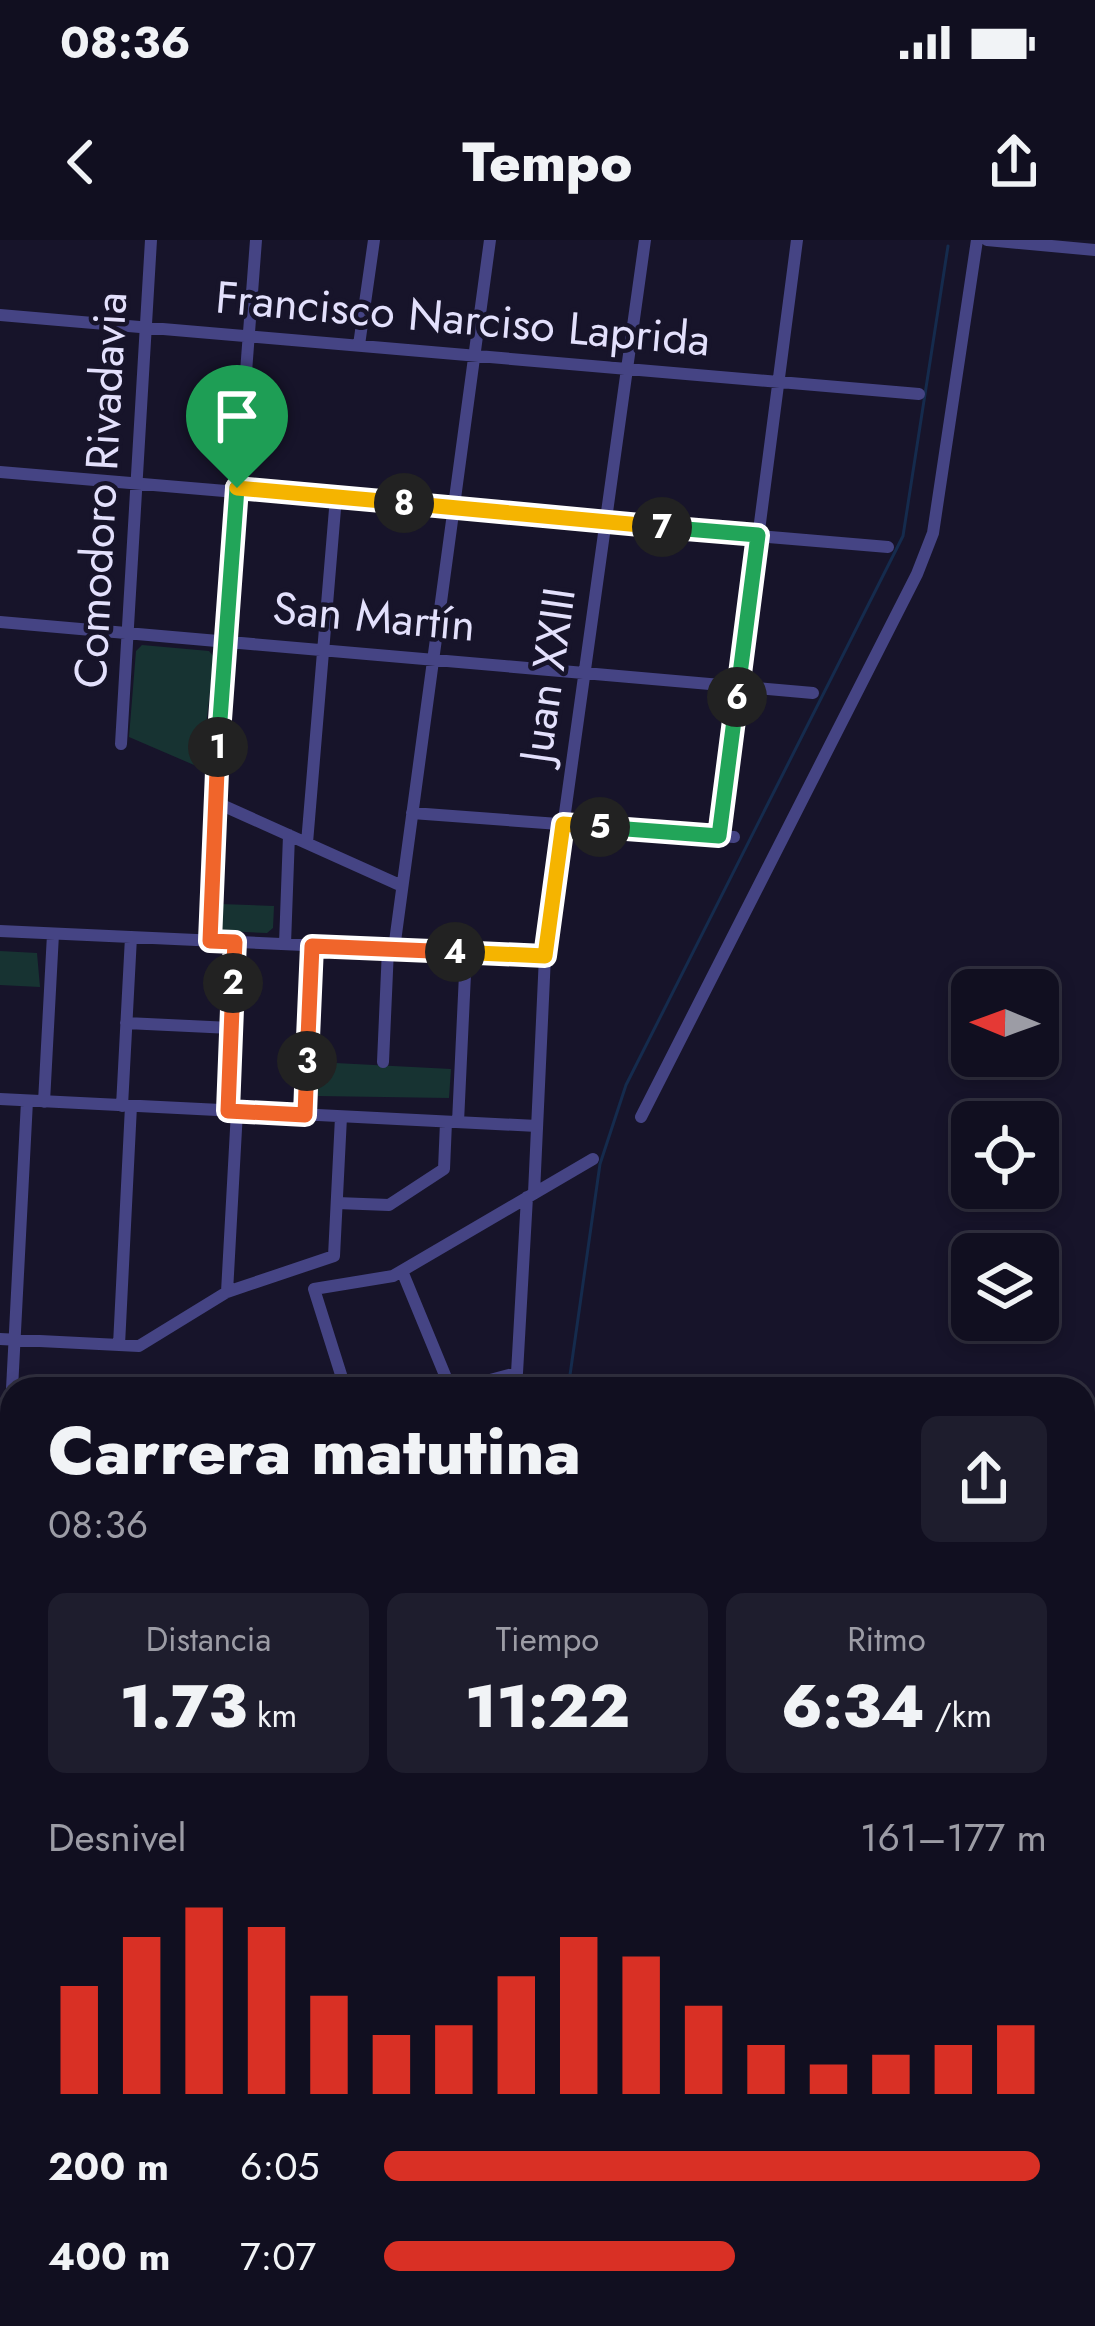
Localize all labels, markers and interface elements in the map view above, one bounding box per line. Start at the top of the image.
text: 08:36 [60,10,191,75]
text: Tempo [463,123,632,201]
icon: back [48,129,114,195]
icon: share [981,129,1047,195]
street label: Francisco Narciso Laprida [213,265,713,372]
street label: Comodoro Rivadavia [58,290,143,690]
pin [186,365,288,488]
icon: arrive [204,383,270,449]
pin: 8 [374,473,434,533]
text: 8 [394,479,414,526]
pin: 7 [632,497,692,557]
text: 7 [652,503,672,550]
street label: San Martín [270,575,478,658]
street label: Juan XXIII [502,583,592,772]
pin: 6 [707,667,767,727]
text: 6 [726,673,748,720]
pin: 1 [188,717,248,777]
text: 1 [210,723,226,770]
pin: 5 [570,797,630,857]
text: 5 [589,803,611,850]
pin: 4 [425,922,485,982]
text: 4 [443,928,467,975]
pin: 2 [203,953,263,1013]
text: 2 [222,959,244,1006]
north arrow [951,969,1059,1077]
map controls [951,969,1059,1341]
pin: 3 [277,1031,337,1091]
text: 3 [297,1037,317,1084]
button: locate [951,1101,1059,1209]
button: layers [951,1233,1059,1341]
text: Carrera matutina [48,1403,581,1499]
button: share [921,1416,1047,1542]
text: 08:36 [48,1496,148,1553]
text: Distancia [146,1616,271,1663]
text: Tiempo [496,1616,599,1663]
text: Ritmo [847,1616,926,1663]
text: 1.73 [120,1663,247,1750]
text: 11:22 [465,1663,630,1750]
text: 6:34 [781,1663,925,1750]
text: km [247,1692,297,1739]
text: /km [925,1692,992,1739]
text: Desnivel [48,1809,187,1866]
text: 161–177 m [860,1809,1047,1866]
text: 200 m [48,2138,169,2195]
text: 6:05 [240,2138,320,2195]
text: 400 m [48,2228,171,2285]
text: 7:07 [240,2228,316,2285]

